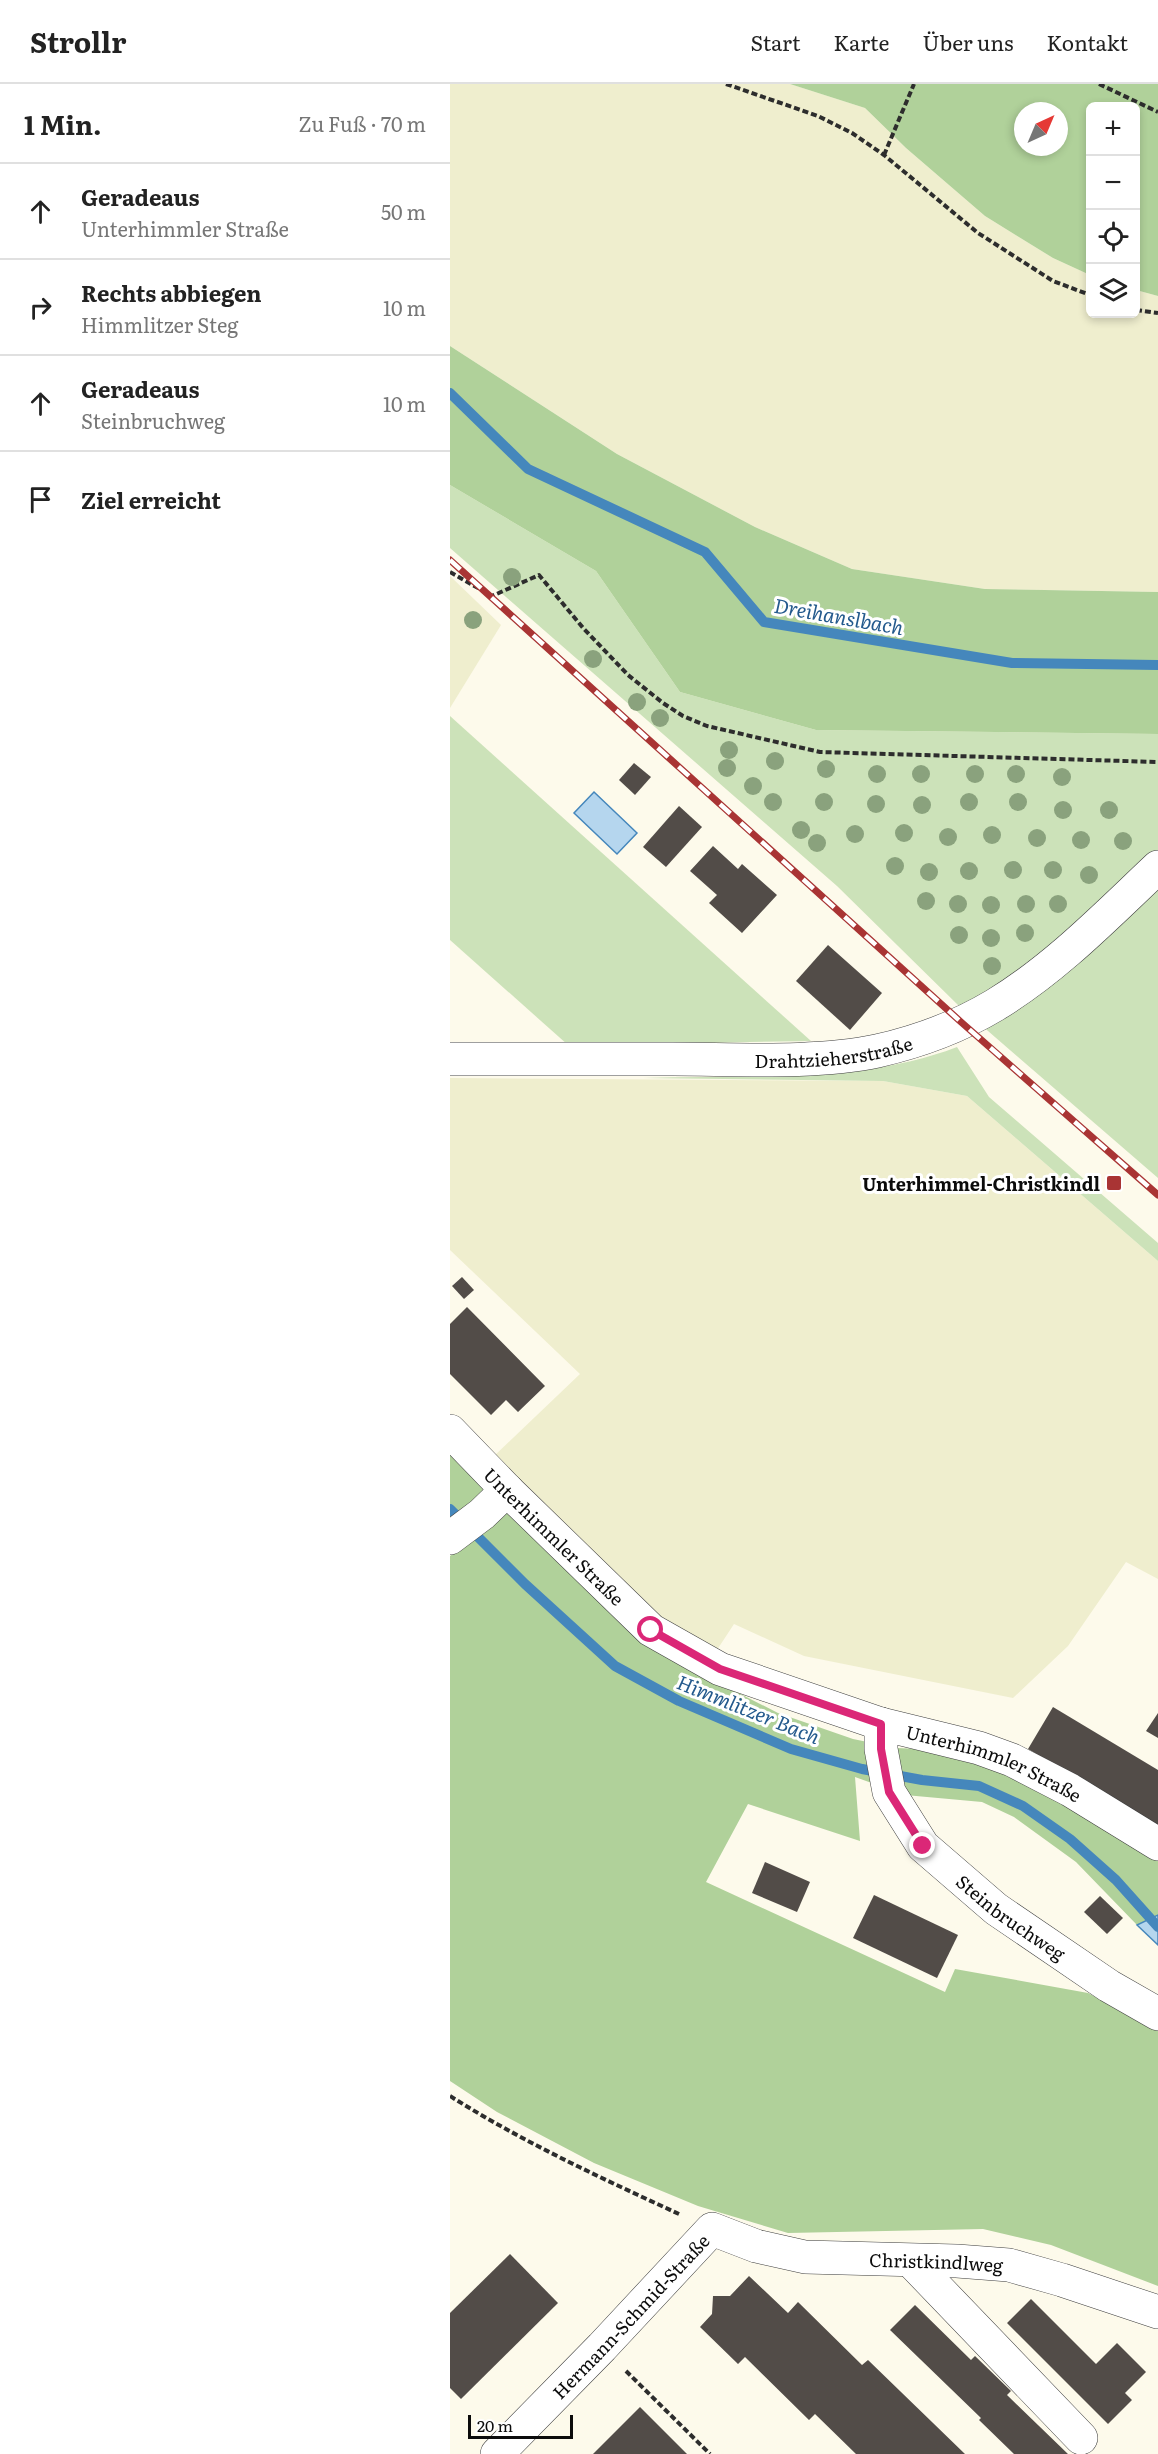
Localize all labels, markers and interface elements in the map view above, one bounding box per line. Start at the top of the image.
text: Strollr [30,20,126,62]
text: Start [750,26,801,57]
text: Karte [834,26,889,57]
text: Über uns [922,26,1013,57]
text: Kontakt [1046,26,1128,57]
north arrow [1014,102,1068,156]
map controls [1086,102,1140,318]
button: + [1086,102,1140,156]
text: 1 Min. [24,104,102,143]
text: Zu Fuß · 70 m [299,108,426,138]
button: − [1086,156,1140,210]
text: Geradeaus [81,180,199,213]
icon: ahead [24,195,57,228]
text: 50 m [381,196,426,226]
button: locate [1086,210,1140,264]
text: Unterhimmler Straße [81,213,289,243]
button: layers [1086,264,1140,318]
text: Rechts abbiegen [81,276,261,309]
icon: right [24,291,57,324]
text: 10 m [383,292,426,322]
text: Himmlitzer Steg [81,309,239,339]
text: Geradeaus [81,372,199,405]
icon: ahead [24,387,57,420]
text: 10 m [383,388,426,418]
text: Steinbruchweg [81,405,225,435]
icon: arrive [24,483,57,516]
text: Ziel erreicht [81,483,221,516]
water label: Dreihanslbach [772,589,906,641]
street label: Drahtzieherstraße [755,1029,915,1073]
place label: Unterhimmel-Christkindl [862,1170,1100,1197]
marker: Unterhimmel-Christkindl [1105,1174,1123,1192]
street label: Unterhimmler Straße [478,1461,631,1611]
route start [637,1616,663,1642]
water label: Himmlitzer Bach [673,1666,825,1750]
street label: Unterhimmler Straße [903,1717,1087,1808]
route end [909,1832,935,1858]
street label: Steinbruchweg [951,1867,1072,1967]
street label: Hermann-Schmid-Straße [545,2227,715,2404]
street label: Christkindlweg [869,2245,1005,2278]
scale bar [468,2412,573,2440]
text: 20 m [477,2413,513,2437]

